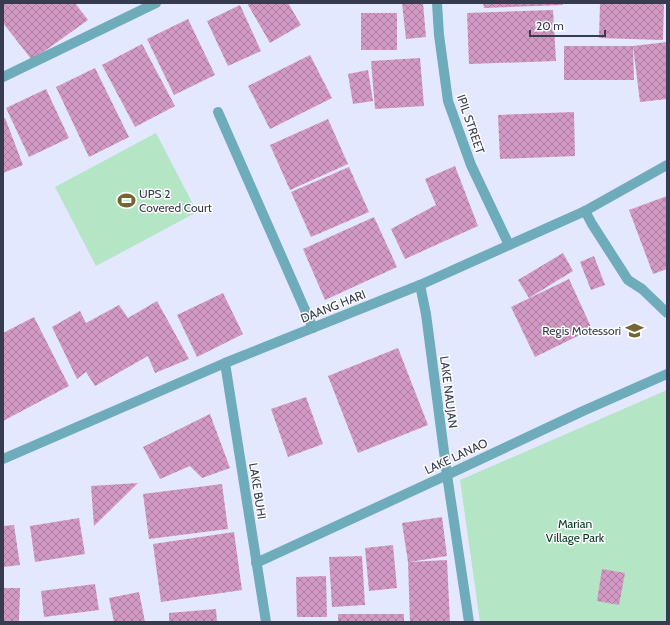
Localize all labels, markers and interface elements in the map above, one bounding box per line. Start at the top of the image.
scale bar [530,12,605,38]
text: 20 m [536,18,564,33]
street label: IPIL STREET [454,92,488,156]
place label: UPS 2 Covered Court [139,186,212,215]
sports icon: UPS 2 Covered Court [116,190,136,210]
street label: DAANG HARI [298,286,368,326]
school or university icon: Regis Motessori [624,320,644,340]
place label: Regis Motessori [542,323,621,338]
street label: LAKE NAUJAN [437,355,461,429]
street label: LAKE LANAO [422,435,490,477]
street label: LAKE BUHI [246,462,270,520]
park label: Marian Village Park [546,516,605,545]

